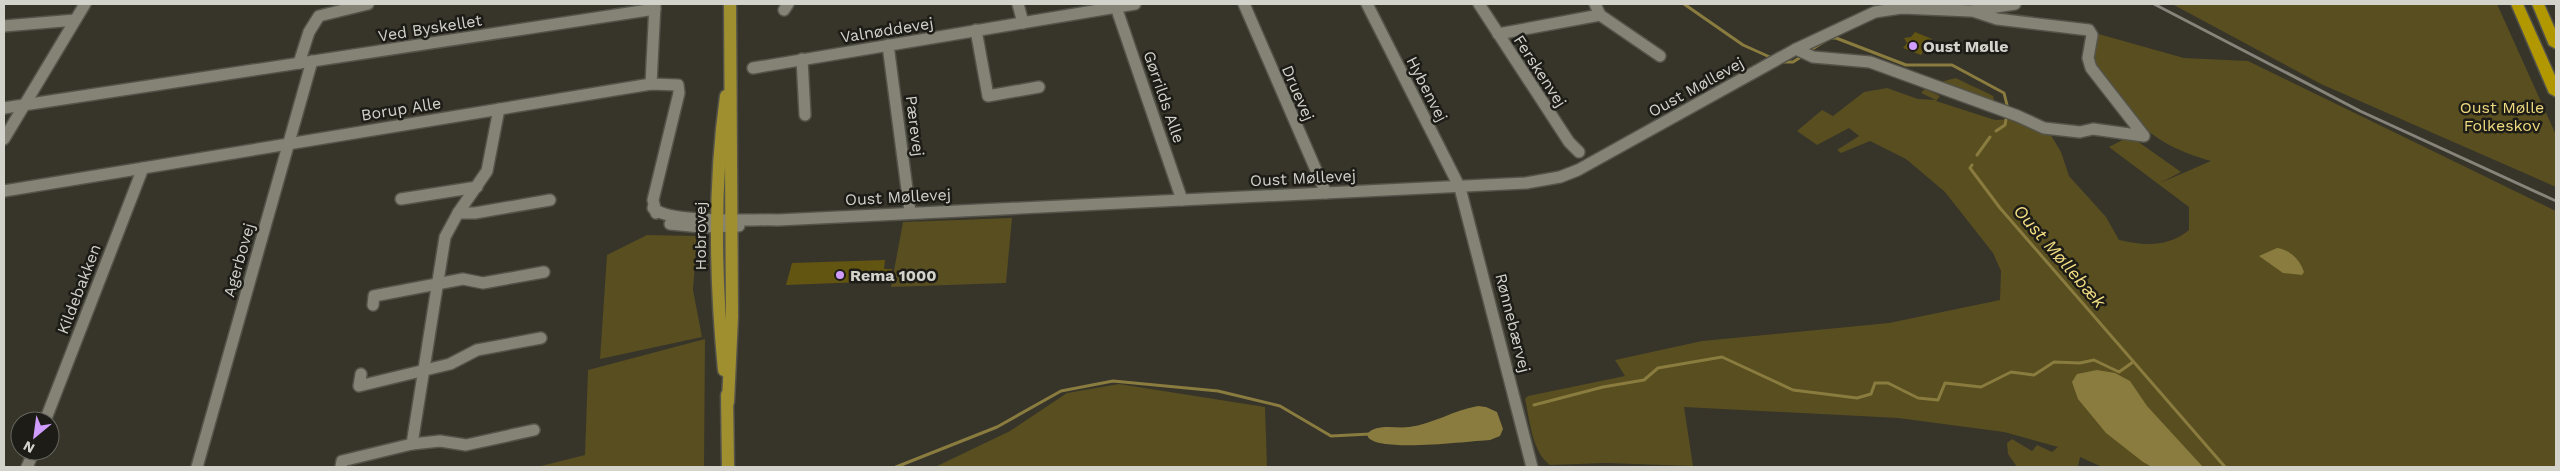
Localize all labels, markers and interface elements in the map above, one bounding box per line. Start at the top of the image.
street label: Ved Byskellet [377,10,484,46]
street label: Valnøddevej [839,13,935,47]
street label: Ferskenvej [1510,31,1570,111]
place label: Oust Mølle [1923,37,2009,56]
marker: Oust Mølle [1907,40,1919,52]
street label: Gørrilds Alle [1139,48,1189,146]
street label: Hybenvej [1402,53,1452,125]
street label: Oust Møllevej [1645,53,1747,121]
street label: Druevej [1278,62,1318,124]
street label: Borup Alle [360,93,442,125]
street label: Pærevej [902,94,928,158]
park label: Oust Mølle Folkeskov [2460,98,2544,135]
street label: Oust Møllevej [1249,166,1357,190]
street label: Oust Møllevej [844,185,952,209]
water label: Oust Møllebæk [2009,200,2111,313]
street label: Hobrovej [691,202,710,270]
street label: Agerbovej [219,221,259,299]
street label: Kildebakken [53,241,105,337]
place label: Rema 1000 [850,266,937,285]
marker: Rema 1000 [834,269,846,281]
street label: Rønnebærvej [1491,271,1535,375]
north arrow [10,411,60,461]
text: N [20,438,37,457]

